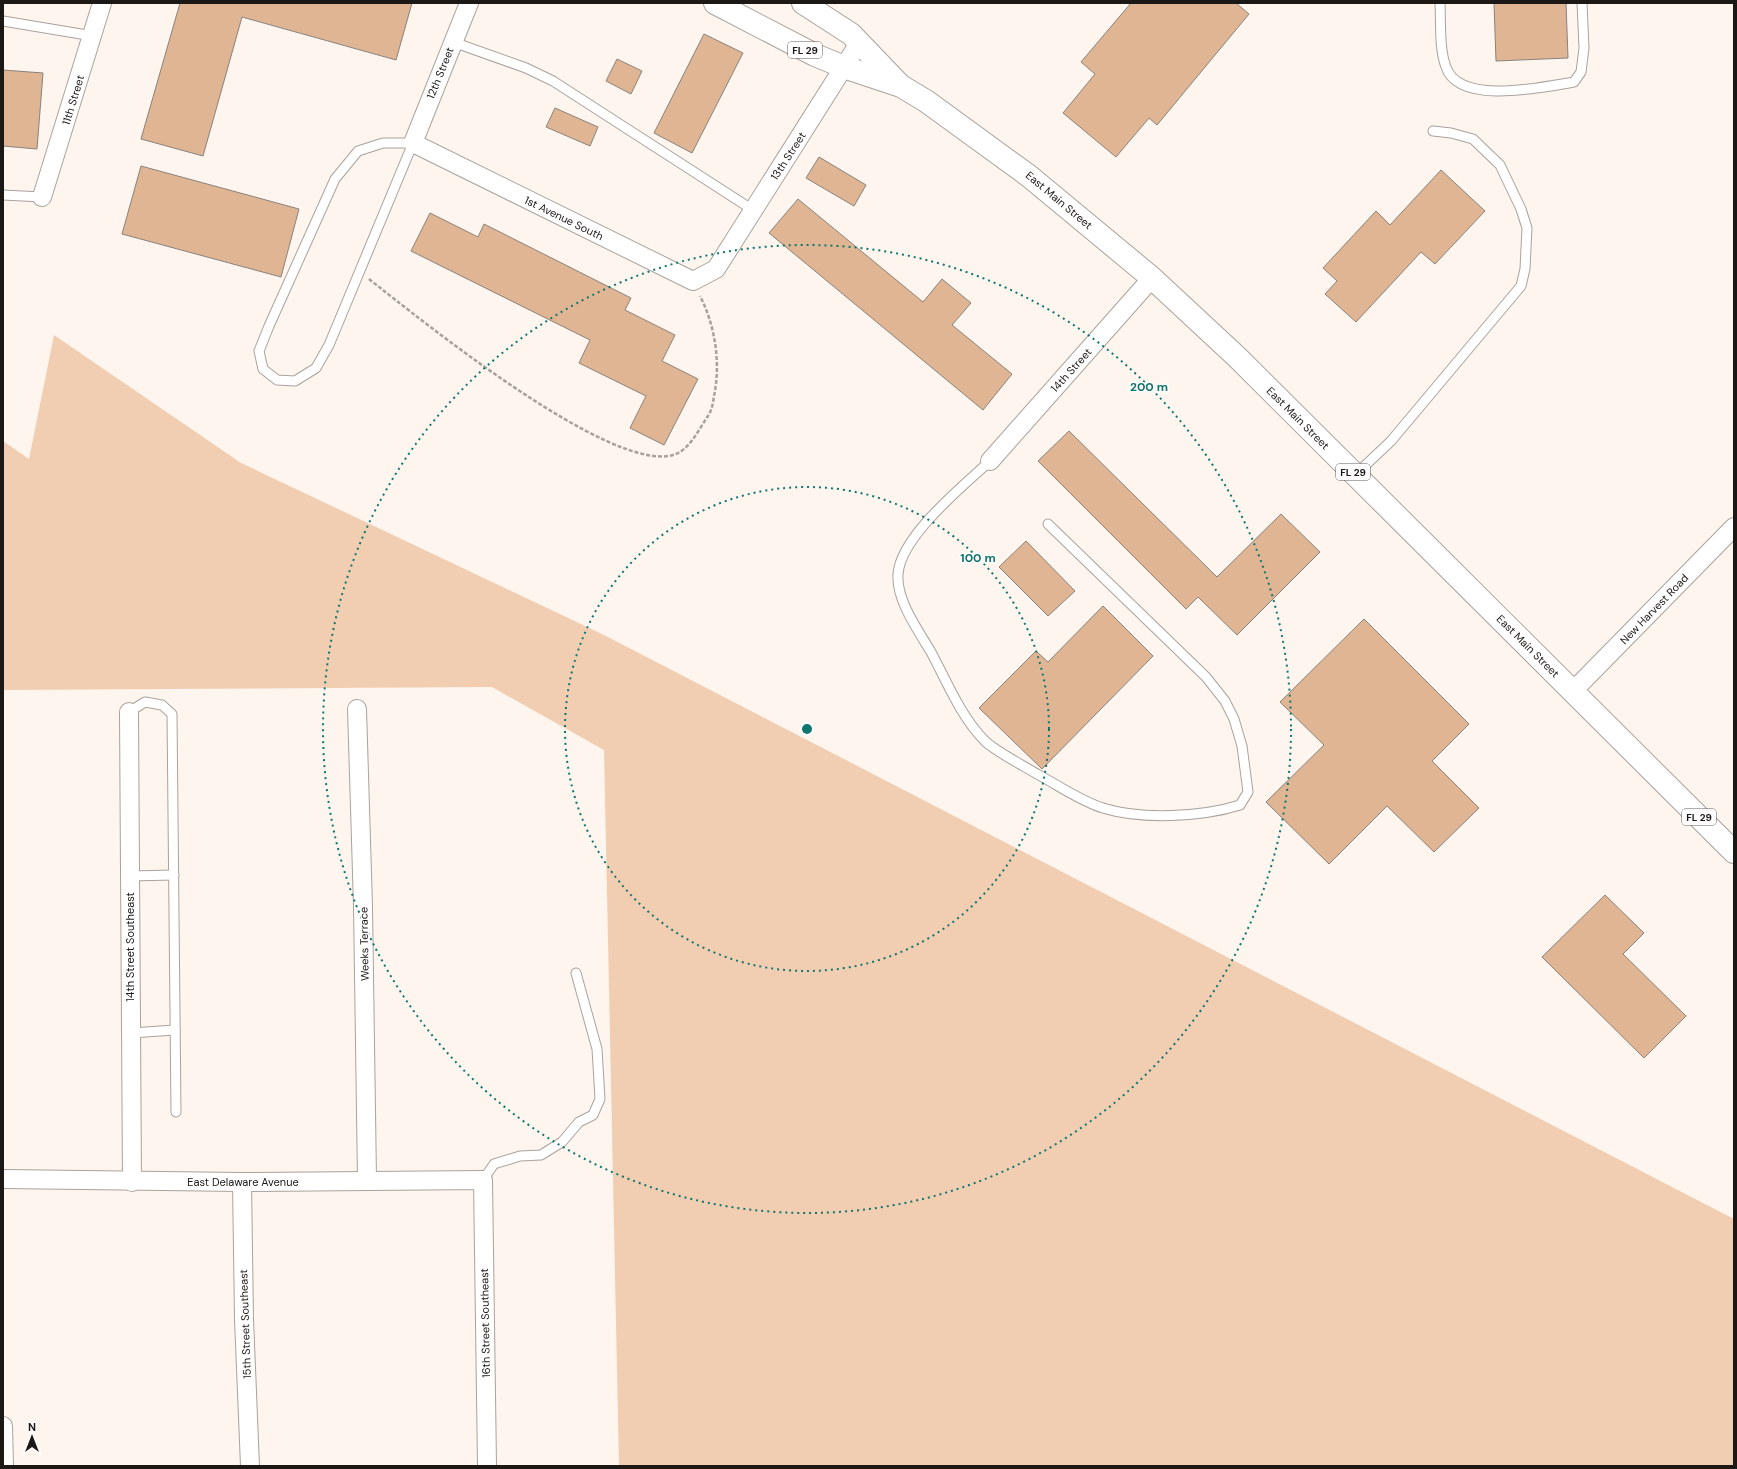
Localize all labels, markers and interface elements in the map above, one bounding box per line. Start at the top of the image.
road number: FL 29 [788,42,822,58]
street label: 12th Street [423,45,457,101]
street label: 11th Street [59,73,87,127]
street label: 13th Street [767,129,809,183]
street label: East Main Street [1023,168,1095,232]
street label: 1st Avenue South [522,193,606,243]
street label: 14th Street [1047,345,1095,395]
text: 200 m [1130,379,1168,395]
street label: East Main Street [1264,384,1332,452]
road number: FL 29 [1336,464,1370,480]
text: 100 m [960,550,996,566]
street label: New Harvest Road [1617,571,1691,647]
street label: East Main Street [1494,612,1562,680]
centre of rings [800,722,814,736]
road number: FL 29 [1682,809,1716,825]
street label: 14th Street Southeast [123,892,137,1002]
street label: Weeks Terrace [356,907,372,981]
street label: East Delaware Avenue [187,1175,299,1189]
street label: 16th Street Southeast [477,1268,493,1378]
street label: 15th Street Southeast [236,1269,254,1379]
north arrow [12,1417,52,1457]
text: N [28,1420,36,1434]

